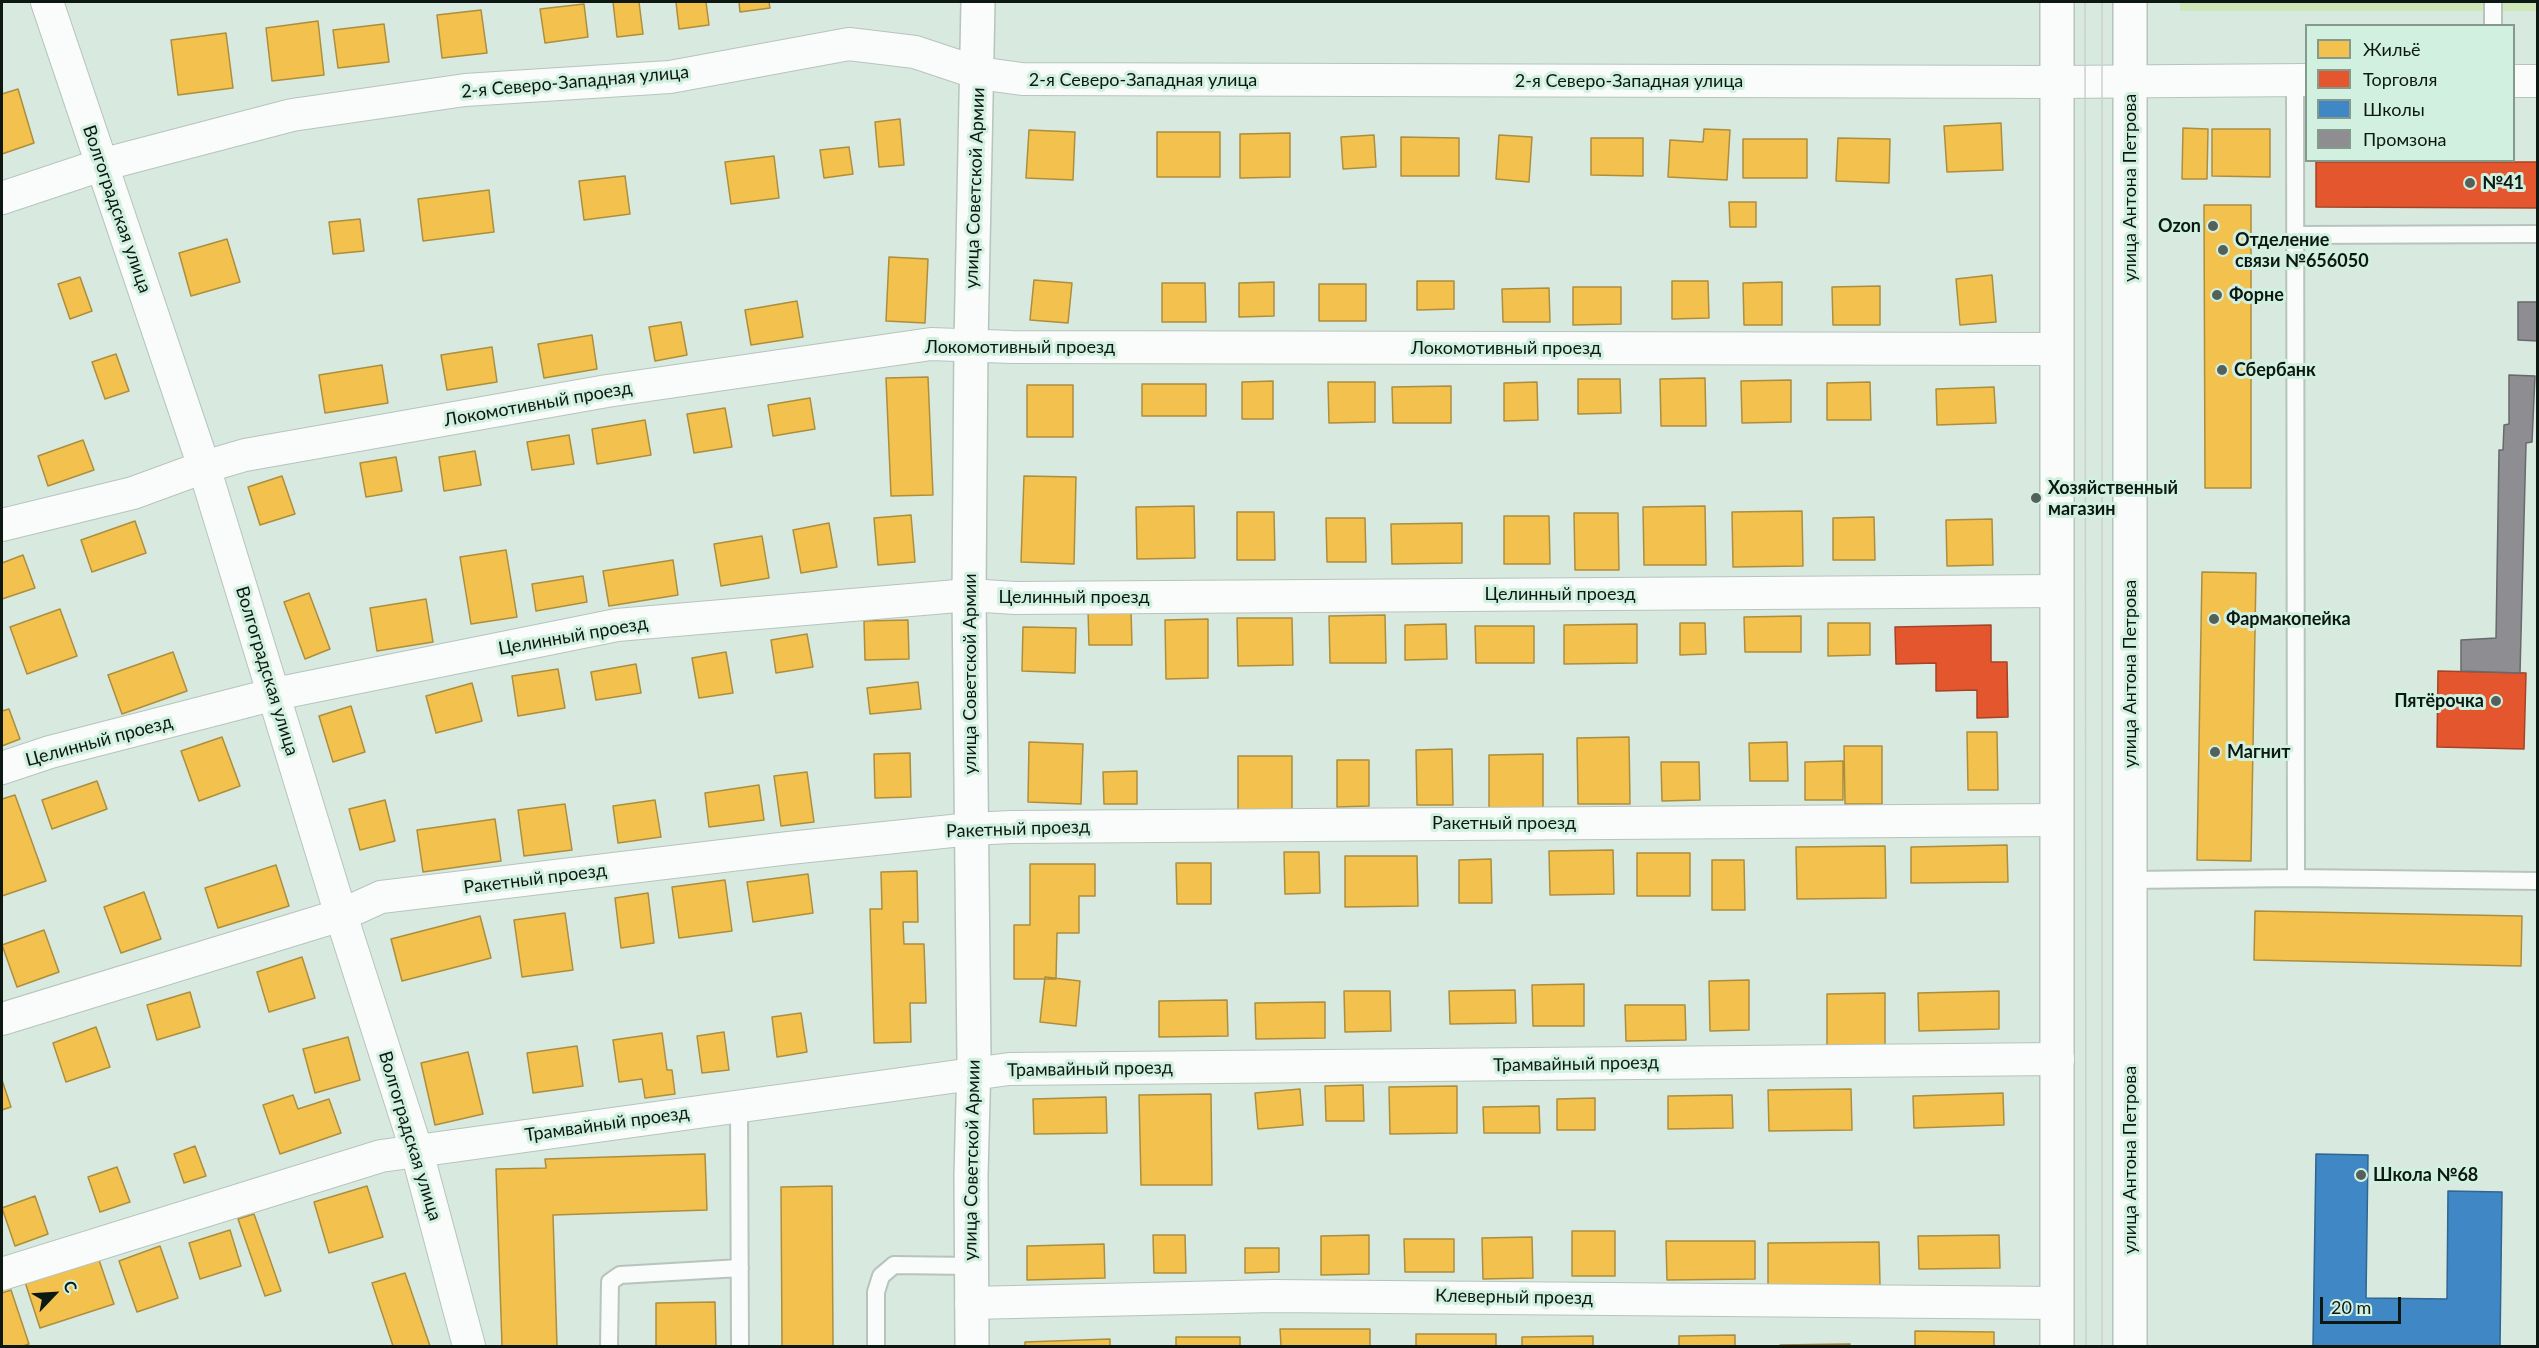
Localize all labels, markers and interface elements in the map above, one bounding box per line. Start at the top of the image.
legend [2305,24,2515,162]
text: Жильё [2363,38,2421,60]
street label: 2-я Северо-Западная улица [460,61,690,103]
text: Торговля [2363,68,2437,90]
street label: 2-я Северо-Западная улица [1029,69,1257,91]
street label: 2-я Северо-Западная улица [1515,70,1743,92]
street label: улица Советской Армии [961,87,989,289]
street label: улица Антона Петрова [2119,94,2141,282]
text: Школы [2363,98,2425,120]
street label: Волгоградская улица [78,122,156,296]
text: Промзона [2363,128,2446,150]
place label: №41 [2482,172,2524,194]
marker: №41 [2463,176,2477,190]
place label: Ozon [2158,215,2201,237]
marker: Ozon [2206,219,2220,233]
place label: Отделение связи №656050 [2235,229,2369,272]
marker: Отделение связи №656050 [2216,243,2230,257]
place label: Форне [2229,284,2284,306]
marker: Форне [2210,288,2224,302]
street label: Локомотивный проезд [925,336,1115,358]
street label: Локомотивный проезд [1411,337,1601,359]
place label: Сбербанк [2234,359,2316,381]
marker: Сбербанк [2215,363,2229,377]
street label: Локомотивный проезд [442,377,634,431]
place label: Хозяйственный магазин [2048,477,2178,520]
marker: Хозяйственный магазин [2029,491,2043,505]
street label: улица Советской Армии [959,573,981,775]
street label: улица Антона Петрова [2119,580,2141,768]
street label: Целинный проезд [1484,583,1636,605]
street label: Волгоградская улица [231,584,303,758]
street label: Целинный проезд [998,586,1150,608]
place label: Фармакопейка [2226,608,2351,630]
street label: Целинный проезд [497,612,649,660]
marker: Фармакопейка [2207,612,2221,626]
place label: Пятёрочка [2394,690,2484,712]
marker: Пятёрочка [2489,694,2503,708]
street label: Целинный проезд [23,711,175,771]
place label: Магнит [2227,741,2290,763]
marker: Магнит [2208,745,2222,759]
street label: Ракетный проезд [1432,812,1576,834]
street label: Ракетный проезд [946,816,1090,842]
street label: Ракетный проезд [462,860,608,898]
street label: Волгоградская улица [374,1049,446,1223]
street label: Трамвайный проезд [1493,1052,1659,1076]
street label: Трамвайный проезд [1007,1057,1173,1081]
street label: улица Советской Армии [959,1059,985,1261]
street label: улица Антона Петрова [2119,1066,2141,1254]
street label: Трамвайный проезд [523,1102,691,1146]
place label: Школа №68 [2373,1164,2478,1186]
marker: Школа №68 [2354,1168,2368,1182]
north arrow [24,1264,84,1324]
text: С [60,1277,82,1295]
street label: Клеверный проезд [1435,1285,1593,1309]
scale bar [2323,1285,2404,1323]
text: 20 m [2331,1296,2371,1318]

